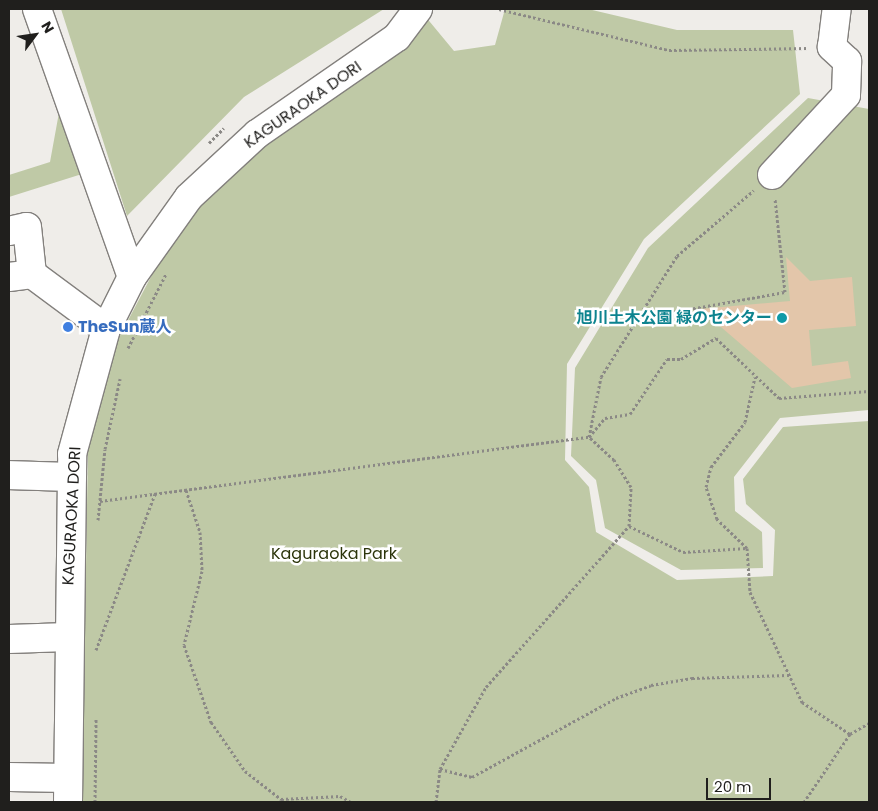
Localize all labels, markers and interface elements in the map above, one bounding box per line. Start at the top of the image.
north arrow [10,10,60,60]
text: N [37,18,59,37]
street label: KAGURAOKA DORI [241,57,365,153]
place label: 旭川土木公園 緑のセンター [577,308,772,328]
marker: 旭川土木公園 緑のセンター [776,312,788,324]
place label: TheSun蔵人 [78,317,172,337]
marker: TheSun蔵人 [62,321,74,333]
street label: KAGURAOKA DORI [59,446,85,586]
park label: Kaguraoka Park [271,544,397,564]
scale bar [708,768,773,800]
text: 20 m [714,776,752,797]

